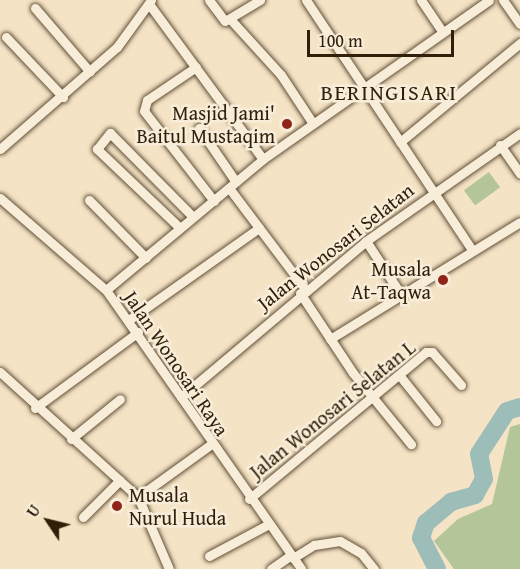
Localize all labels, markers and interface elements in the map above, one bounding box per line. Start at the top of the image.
scale bar [310,18,457,56]
text: 100 m [318,27,363,54]
district label: BERINGISARI [320,80,458,106]
place label: Masjid Jami' Baitul Mustaqim [137,100,275,147]
marker: Masjid Jami' Baitul Mustaqim [280,117,294,131]
street label: Jalan Wonosari Selatan [252,177,418,315]
place label: Musala At-Taqwa [351,256,431,303]
marker: Musala At-Taqwa [436,273,450,287]
street label: Jalan Wonosari Raya [120,286,234,440]
street label: Jalan Wonosari Selatan L [244,335,420,483]
place label: Musala Nurul Huda [129,482,226,529]
north arrow [18,491,78,551]
text: U [20,499,46,522]
marker: Musala Nurul Huda [110,499,124,513]

